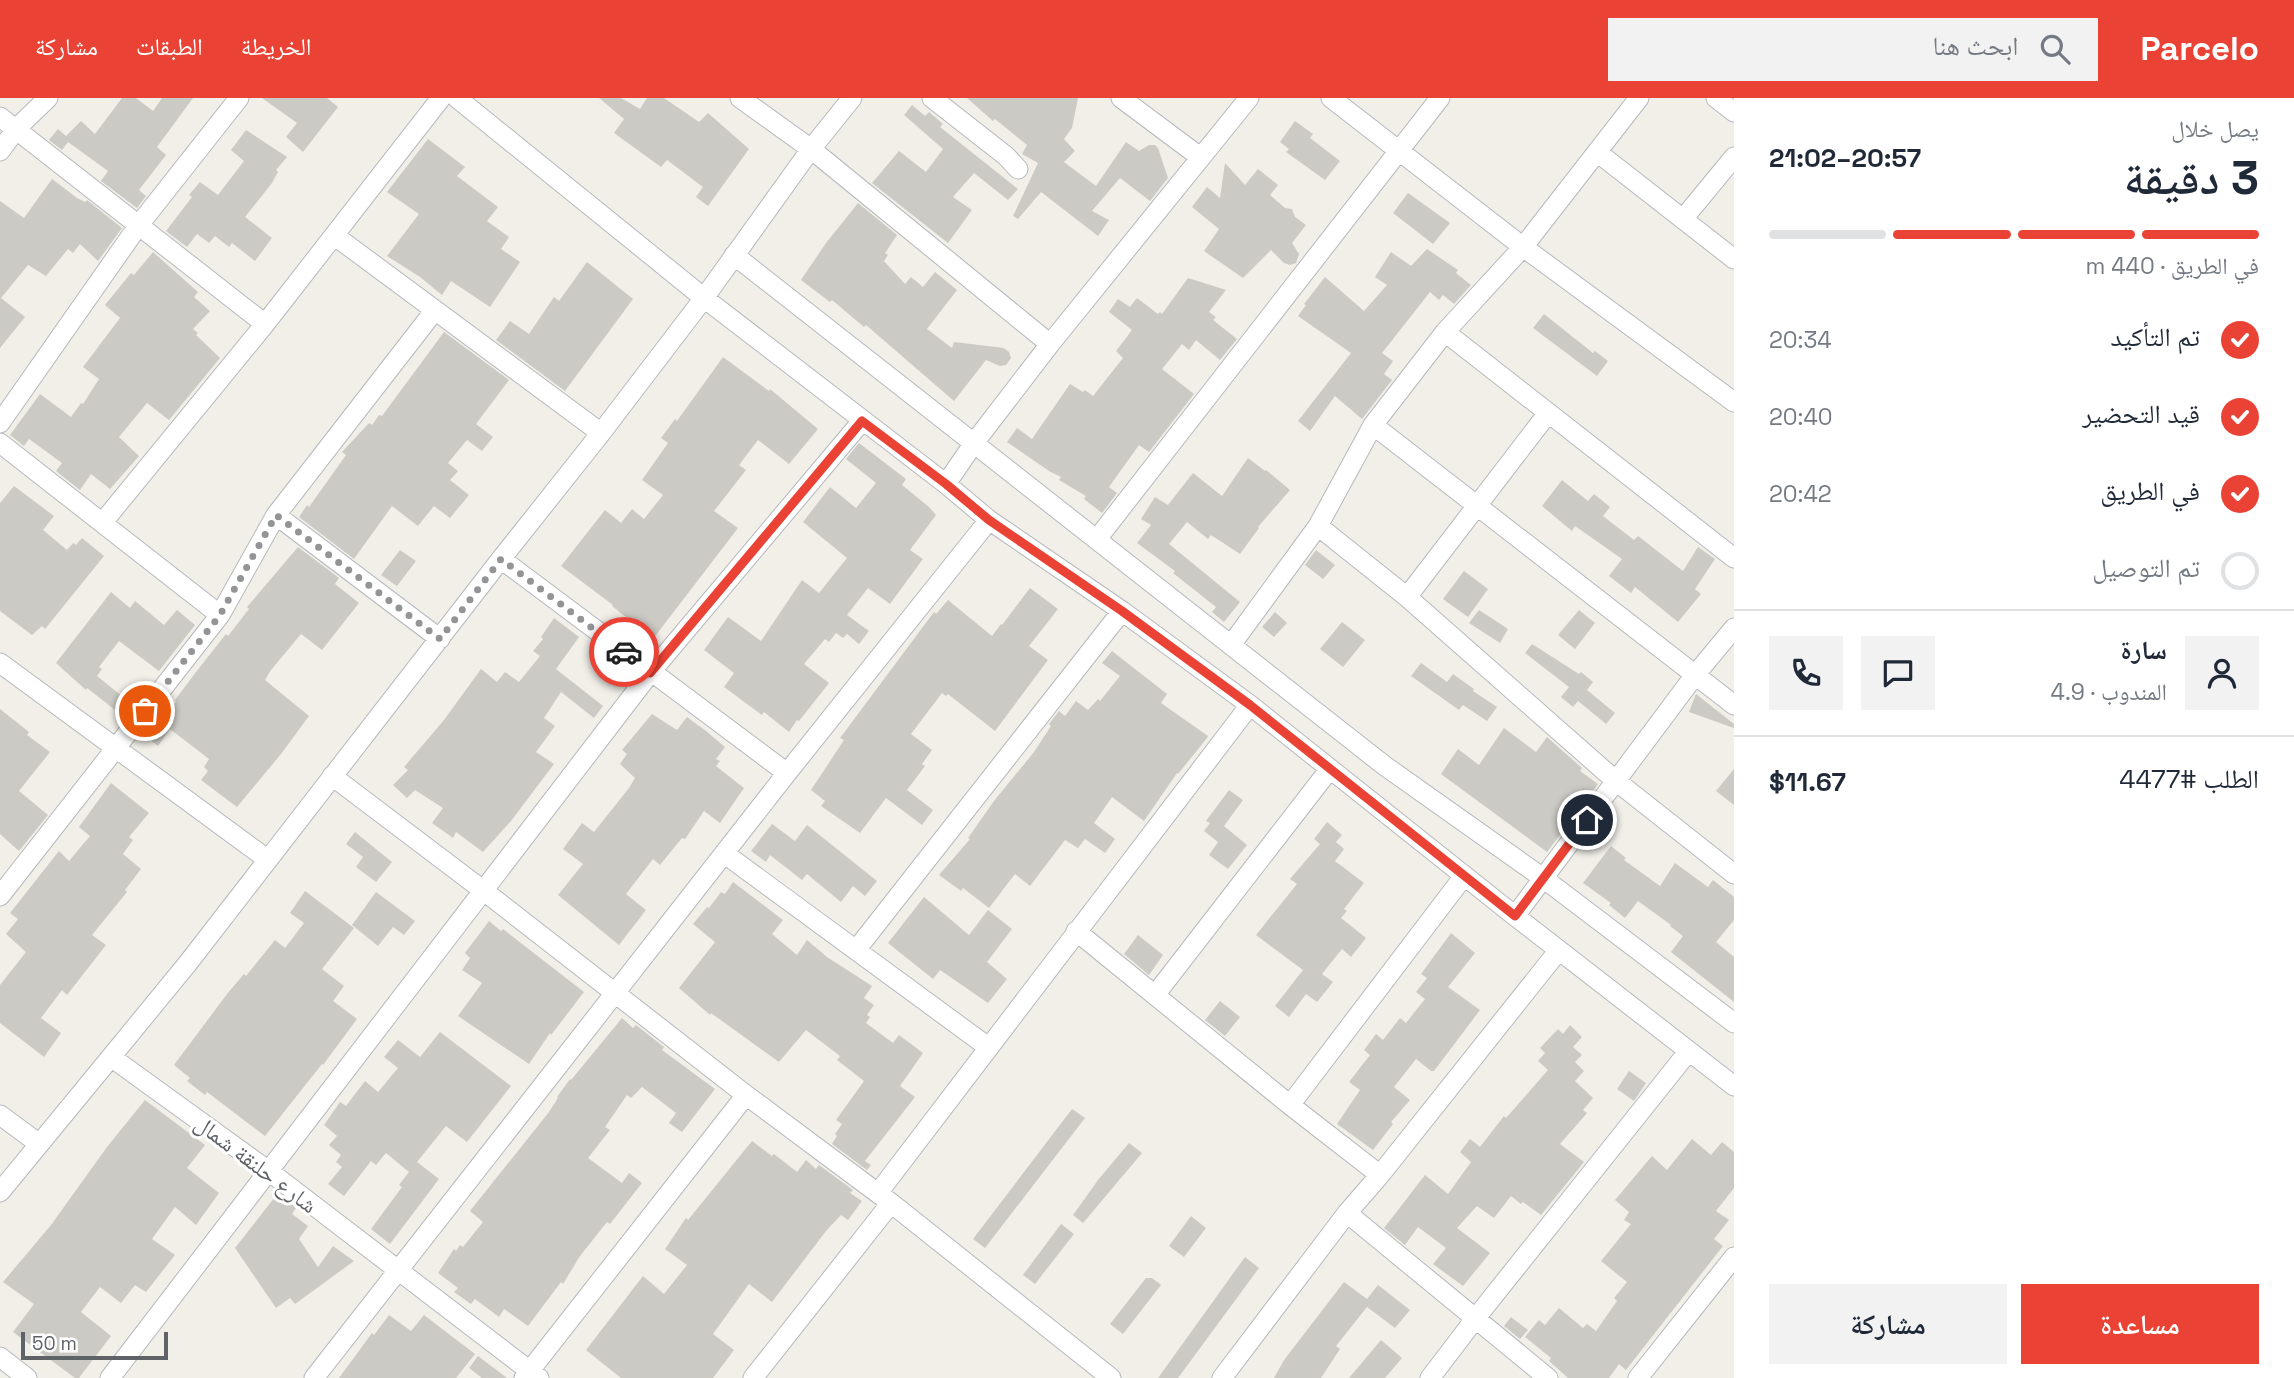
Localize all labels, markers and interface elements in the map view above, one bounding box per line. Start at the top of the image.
search box [1608,18,2098,81]
text: Parcelo [2140,28,2259,70]
text: ابحث هنا [1933,29,2018,63]
icon: search [2036,30,2074,68]
text: مشاركة [35,31,98,62]
text: الطبقات [136,31,203,62]
text: الخريطة [241,31,311,62]
text: يصل خلال [2171,114,2259,144]
text: 20:57–21:02 [1769,141,1921,175]
text: 3 دقيقة [2124,149,2259,207]
text: في الطريق · 440 m [2086,251,2259,281]
text: تم التأكيد [2111,320,2200,354]
icon: check [2221,321,2259,359]
text: 20:34 [1769,325,1832,355]
text: قيد التحضير [2082,397,2200,431]
icon: check [2221,398,2259,436]
text: 20:40 [1769,402,1833,432]
text: في الطريق [2100,474,2200,508]
icon: check [2221,475,2259,513]
text: 20:42 [1769,479,1832,509]
text: تم التوصيل [2092,551,2200,585]
courier [589,617,659,687]
icon: car [605,633,643,671]
text: سارة [2120,633,2167,667]
button: phone [1769,636,1843,710]
button: chat [1861,636,1935,710]
button: person [2185,636,2259,710]
text: المندوب · 4.9 [2051,677,2167,707]
pin [115,681,175,741]
icon: bag [126,692,164,730]
text: الطلب #4477 [2119,762,2259,796]
text: $11.67 [1769,765,1846,799]
pin [1557,790,1617,850]
icon: home [1568,801,1606,839]
street label: شارع حلنقة شمال [189,1108,323,1220]
button: مشاركة [1769,1284,2007,1364]
button: مساعدة [2021,1284,2259,1364]
scale bar [21,1329,168,1361]
text: 50 m [32,1331,77,1356]

